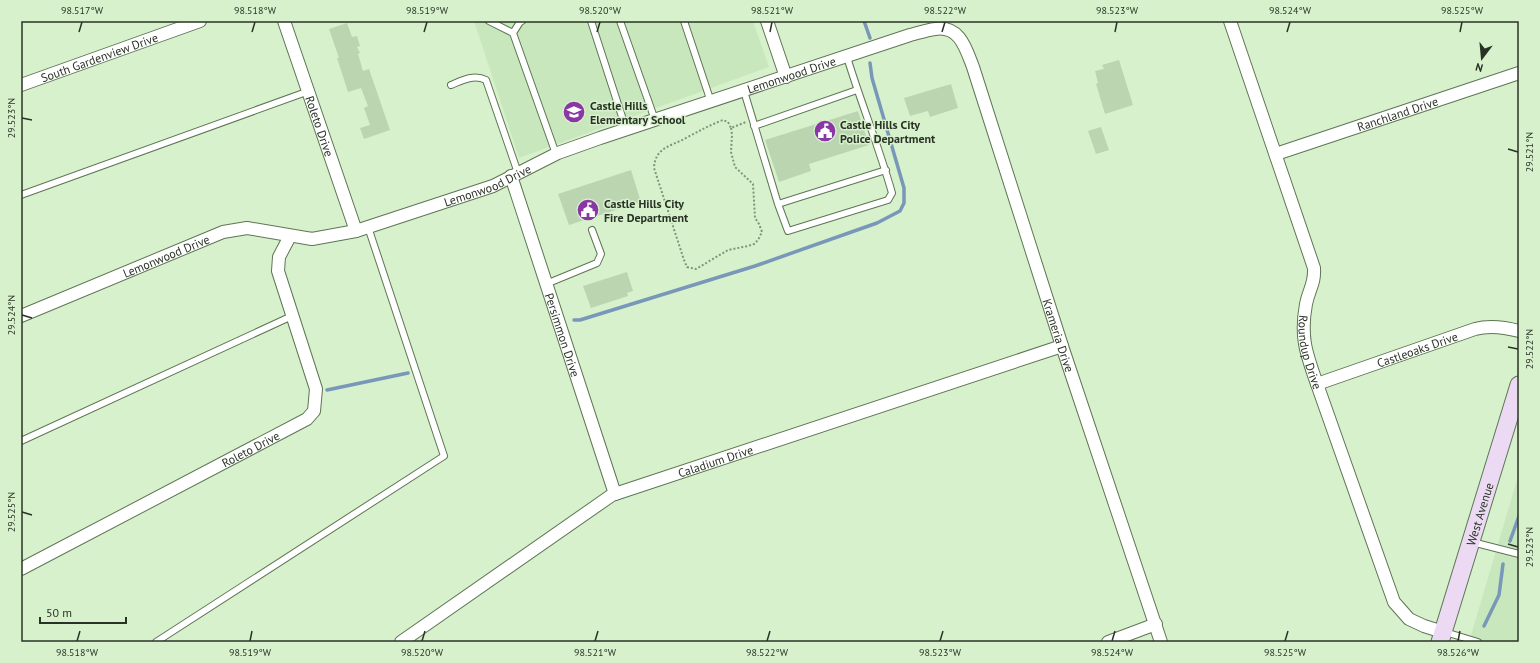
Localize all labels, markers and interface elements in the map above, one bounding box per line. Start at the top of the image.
text: 98.517°W [61,4,104,17]
text: 98.518°W [234,4,277,17]
text: 98.519°W [406,4,449,17]
text: 98.520°W [579,4,622,17]
text: 98.521°W [751,4,794,17]
text: 98.522°W [924,4,967,17]
text: 98.523°W [1096,4,1139,17]
text: 98.524°W [1269,4,1312,17]
text: 98.525°W [1441,4,1484,17]
street label: South Gardenview Drive [39,29,160,85]
north arrow [1462,38,1502,78]
street label: Lemonwood Drive [745,53,838,96]
text: N [1474,60,1485,75]
street label: Ranchland Drive [1355,93,1440,134]
street label: Roleto Drive [303,94,337,158]
text: 29.523°N [5,98,18,138]
place label: Castle Hills Elementary School [590,98,686,127]
school or university icon: Castle Hills Elementary School [561,99,587,125]
place label: Castle Hills City Police Department [840,117,936,146]
public building icon: Castle Hills City Police Department [812,118,838,144]
text: 29.521°N [1523,132,1536,172]
street label: Lemonwood Drive [442,161,533,209]
place label: Castle Hills City Fire Department [604,196,689,225]
public building icon: Castle Hills City Fire Department [575,197,601,223]
street label: Lemonwood Drive [120,231,212,280]
street label: Persimmon Drive [542,291,584,379]
text: 29.524°N [5,295,18,335]
street label: Krameria Drive [1040,297,1078,374]
street label: Roundup Drive [1296,314,1326,391]
street label: Castleoaks Drive [1375,328,1460,370]
text: 29.522°N [1523,329,1536,369]
street label: Roleto Drive [219,427,282,470]
street label: Caladium Drive [676,441,755,480]
street label: West Avenue [1463,481,1496,547]
text: 29.525°N [5,492,18,532]
text: 29.523°N [1523,527,1536,567]
scale bar [40,599,126,625]
text: 50 m [46,605,72,620]
text: 98.518°W [56,646,99,659]
text: 98.519°W [229,646,272,659]
text: 98.520°W [401,646,444,659]
text: 98.521°W [574,646,617,659]
text: 98.522°W [746,646,789,659]
text: 98.523°W [919,646,962,659]
text: 98.524°W [1091,646,1134,659]
text: 98.525°W [1264,646,1307,659]
text: 98.526°W [1437,646,1480,659]

